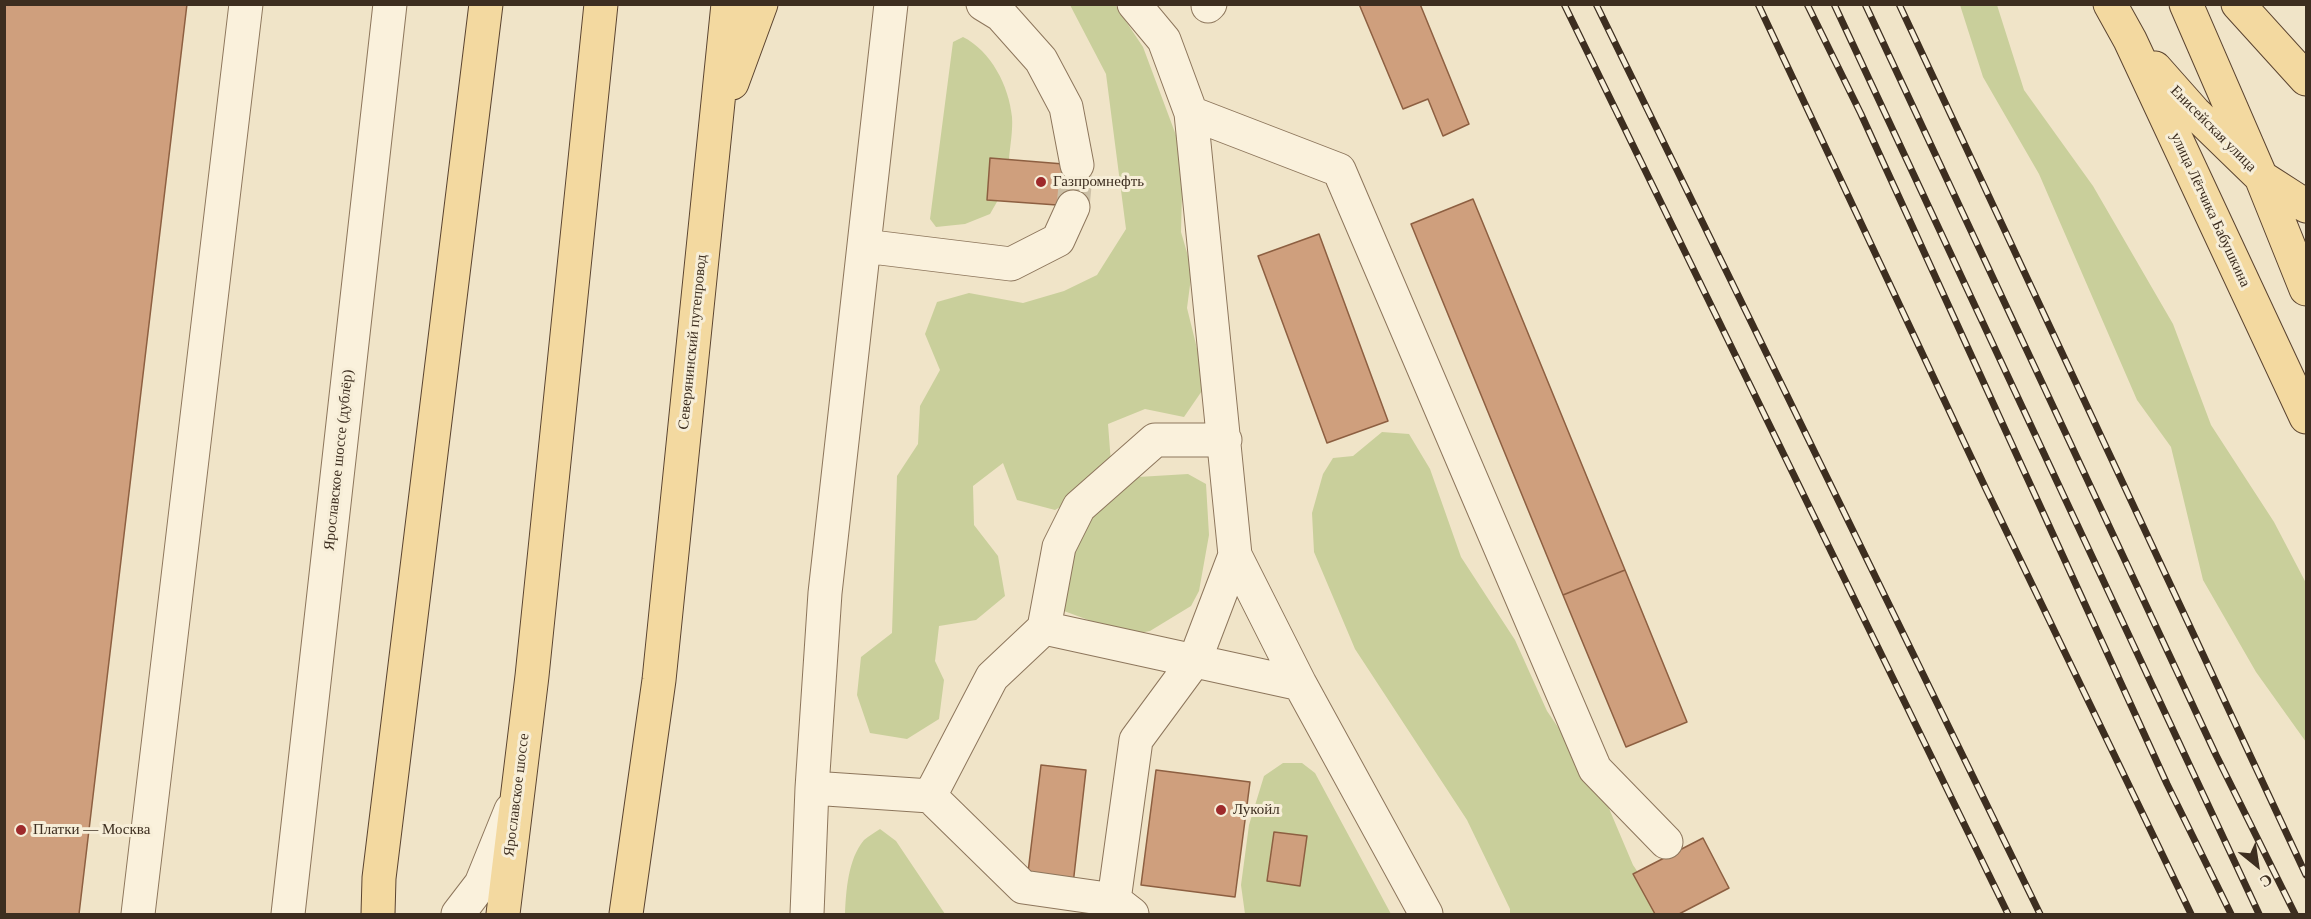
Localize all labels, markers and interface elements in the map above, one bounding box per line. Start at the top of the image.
street label: Енисейская улица [2166,82,2260,176]
street label: улица Лётчика Бабушкина [2166,130,2254,290]
place label: Газпромнефть [1053,173,1144,191]
marker: Газпромнефть [1034,175,1048,189]
street label: Северянинский путепровод [675,253,711,431]
street label: Ярославское шоссе (дублёр) [321,369,357,551]
street label: Ярославское шоссе [501,732,533,858]
place label: Лукойл [1233,801,1280,819]
marker: Лукойл [1214,803,1228,817]
place label: Платки — Москва [33,821,150,839]
marker: Платки — Москва [14,823,28,837]
north arrow [2227,835,2287,895]
text: С [2257,871,2276,891]

